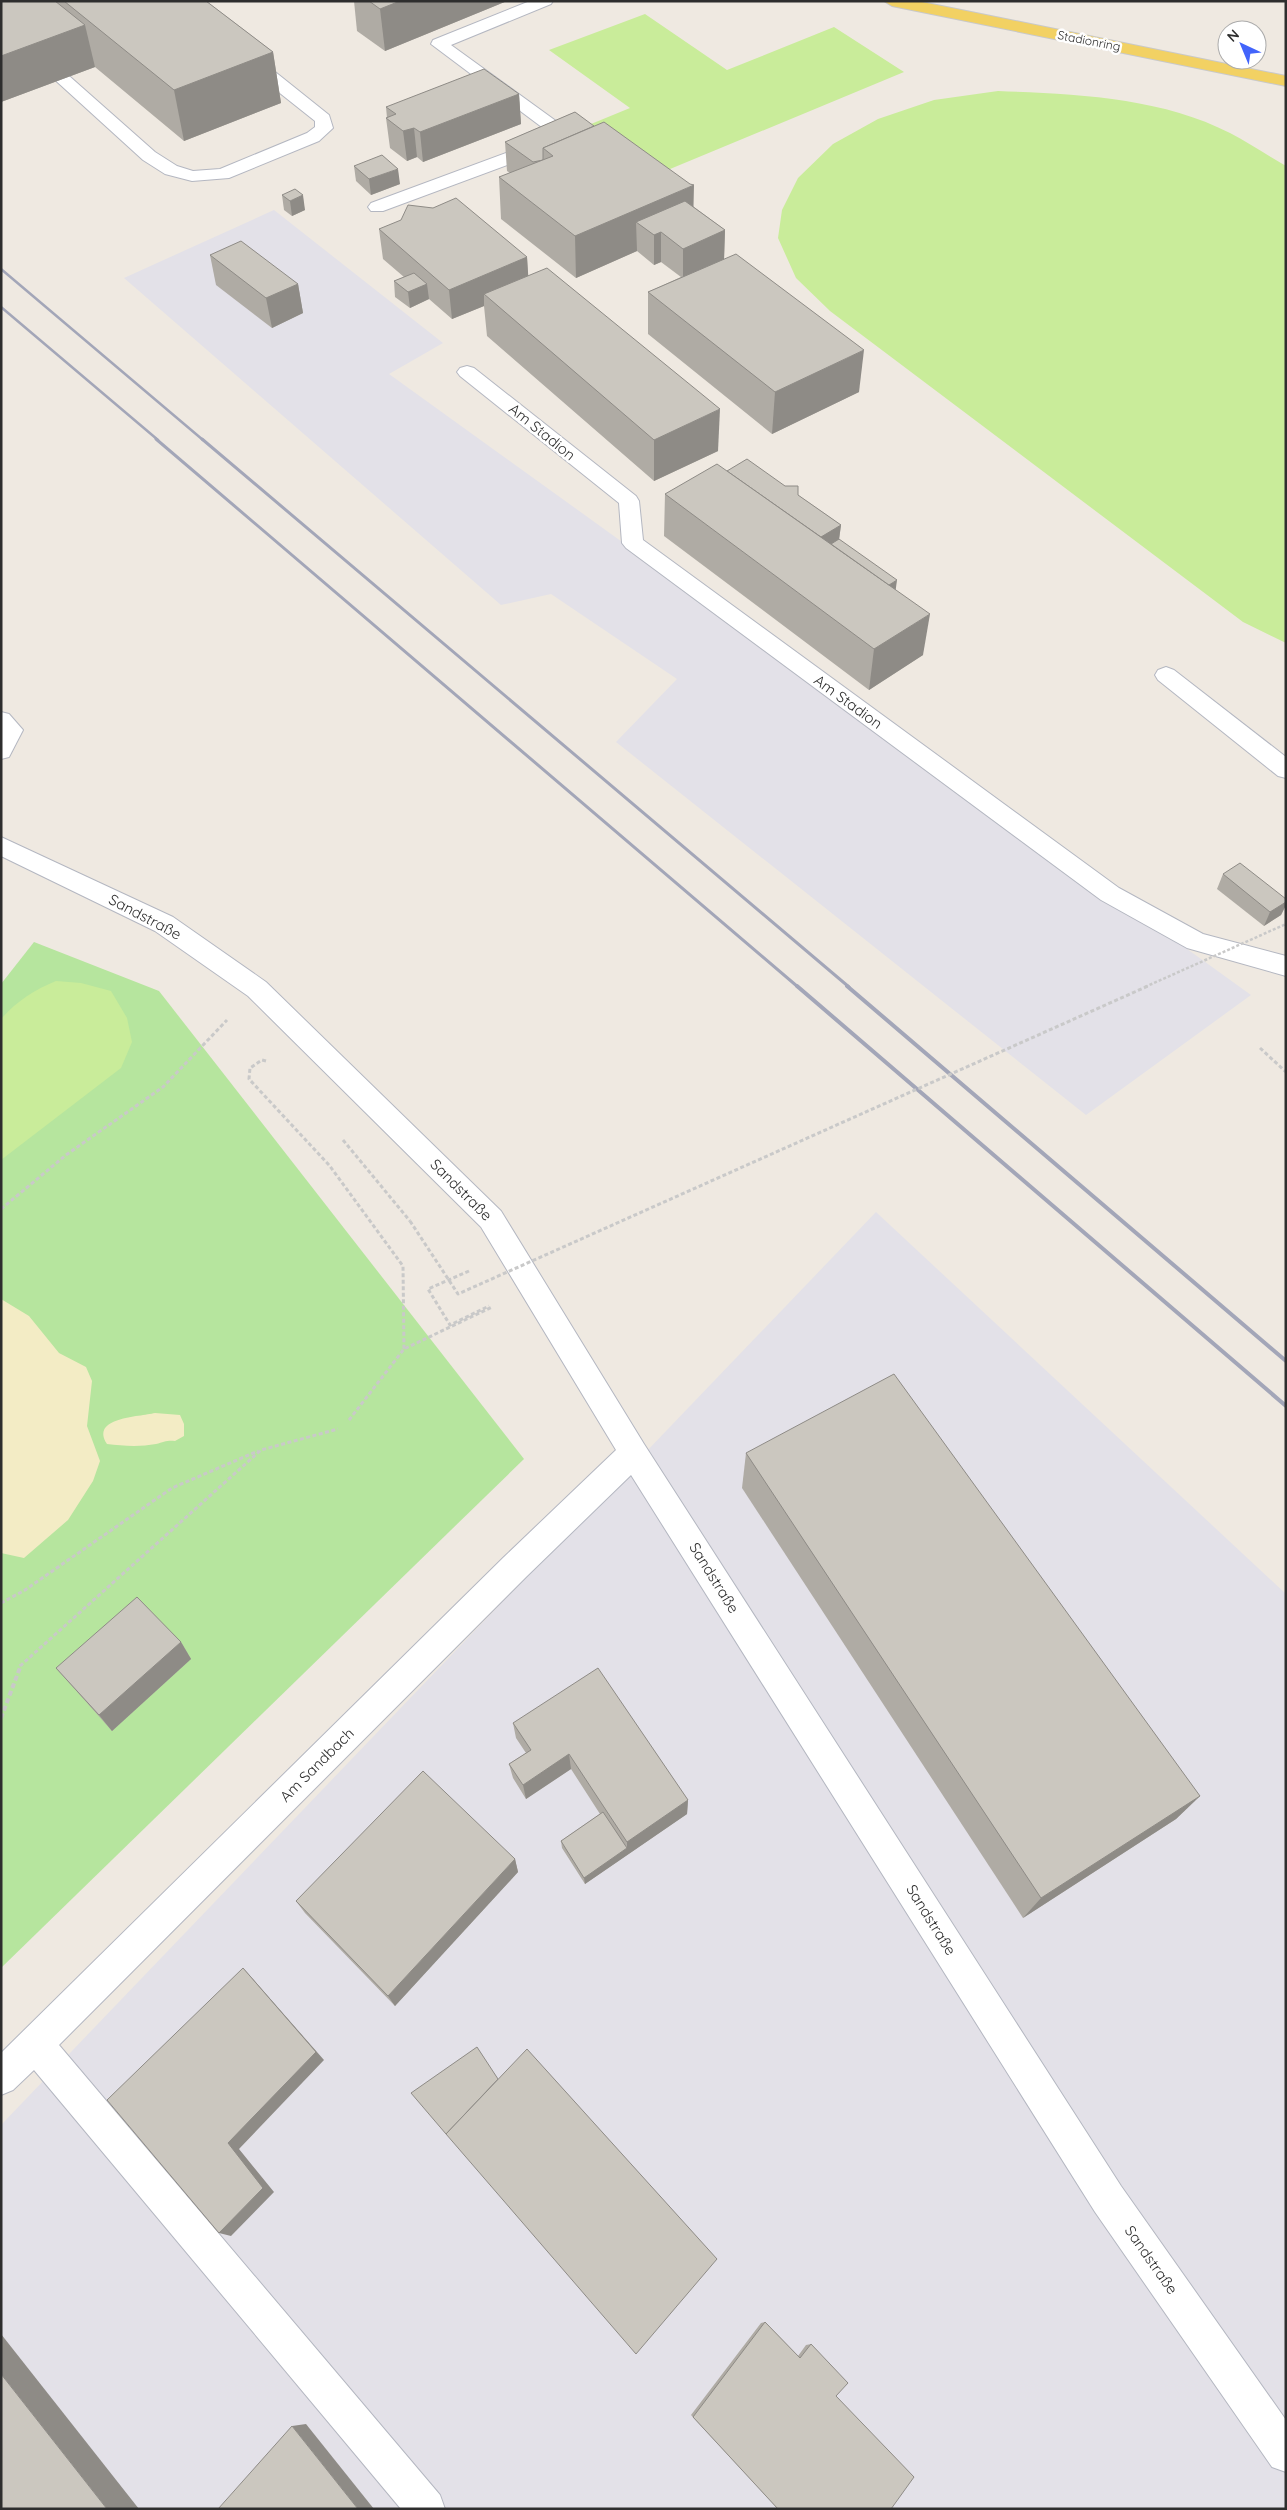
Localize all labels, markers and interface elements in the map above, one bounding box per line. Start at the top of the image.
north arrow [1217,20,1267,70]
text: N [1223,26,1243,46]
street label: Stadionring [1056,27,1122,54]
street label: Am Stadion [505,399,579,464]
street label: Am Stadion [810,670,886,733]
street label: Sandstraße [106,889,185,944]
street label: Sandstraße [426,1155,496,1225]
street label: Sandstraße [685,1539,744,1617]
street label: Am Sandbach [276,1724,358,1806]
street label: Sandstraße [902,1881,961,1959]
street label: Sandstraße [1121,2222,1182,2298]

